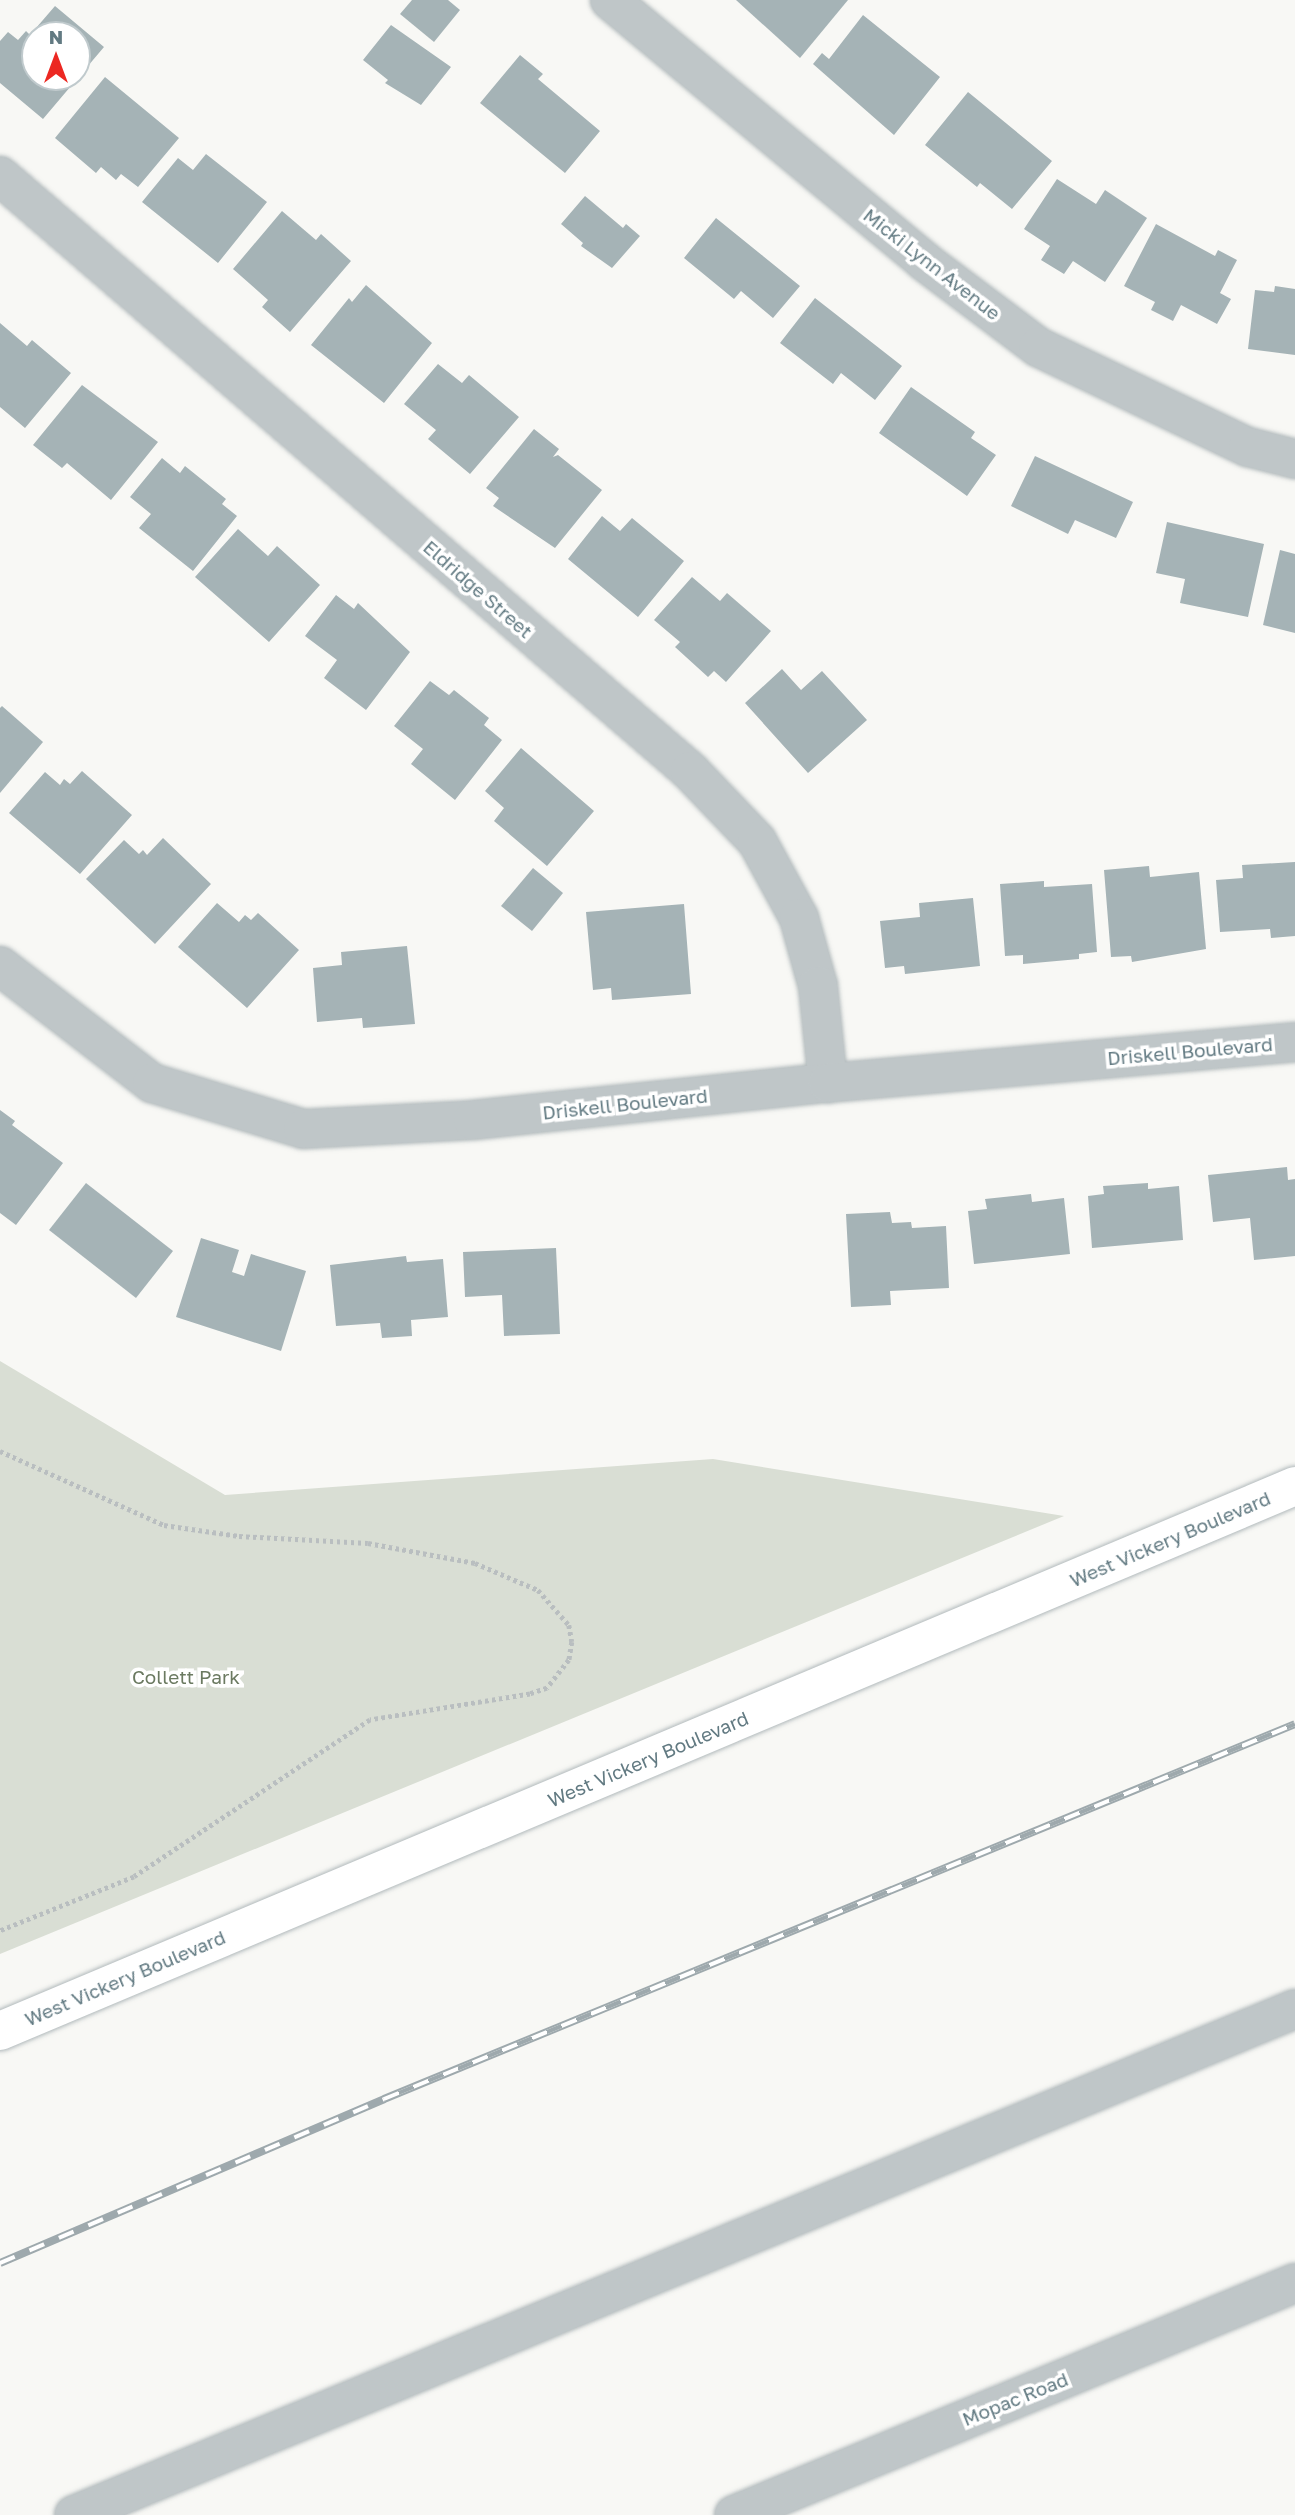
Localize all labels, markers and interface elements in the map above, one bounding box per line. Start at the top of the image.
north arrow [21,21,91,91]
text: N [49,25,63,48]
street label: Micki Lynn Avenue [859,203,1005,325]
street label: Eldridge Street [419,535,537,643]
street label: Driskell Boulevard [1106,1032,1274,1070]
street label: Driskell Boulevard [541,1084,709,1124]
street label: West Vickery Boulevard [1066,1486,1274,1592]
park label: Collett Park [132,1666,240,1688]
street label: West Vickery Boulevard [544,1706,752,1812]
street label: West Vickery Boulevard [21,1925,229,2031]
street label: Mopac Road [959,2367,1071,2431]

